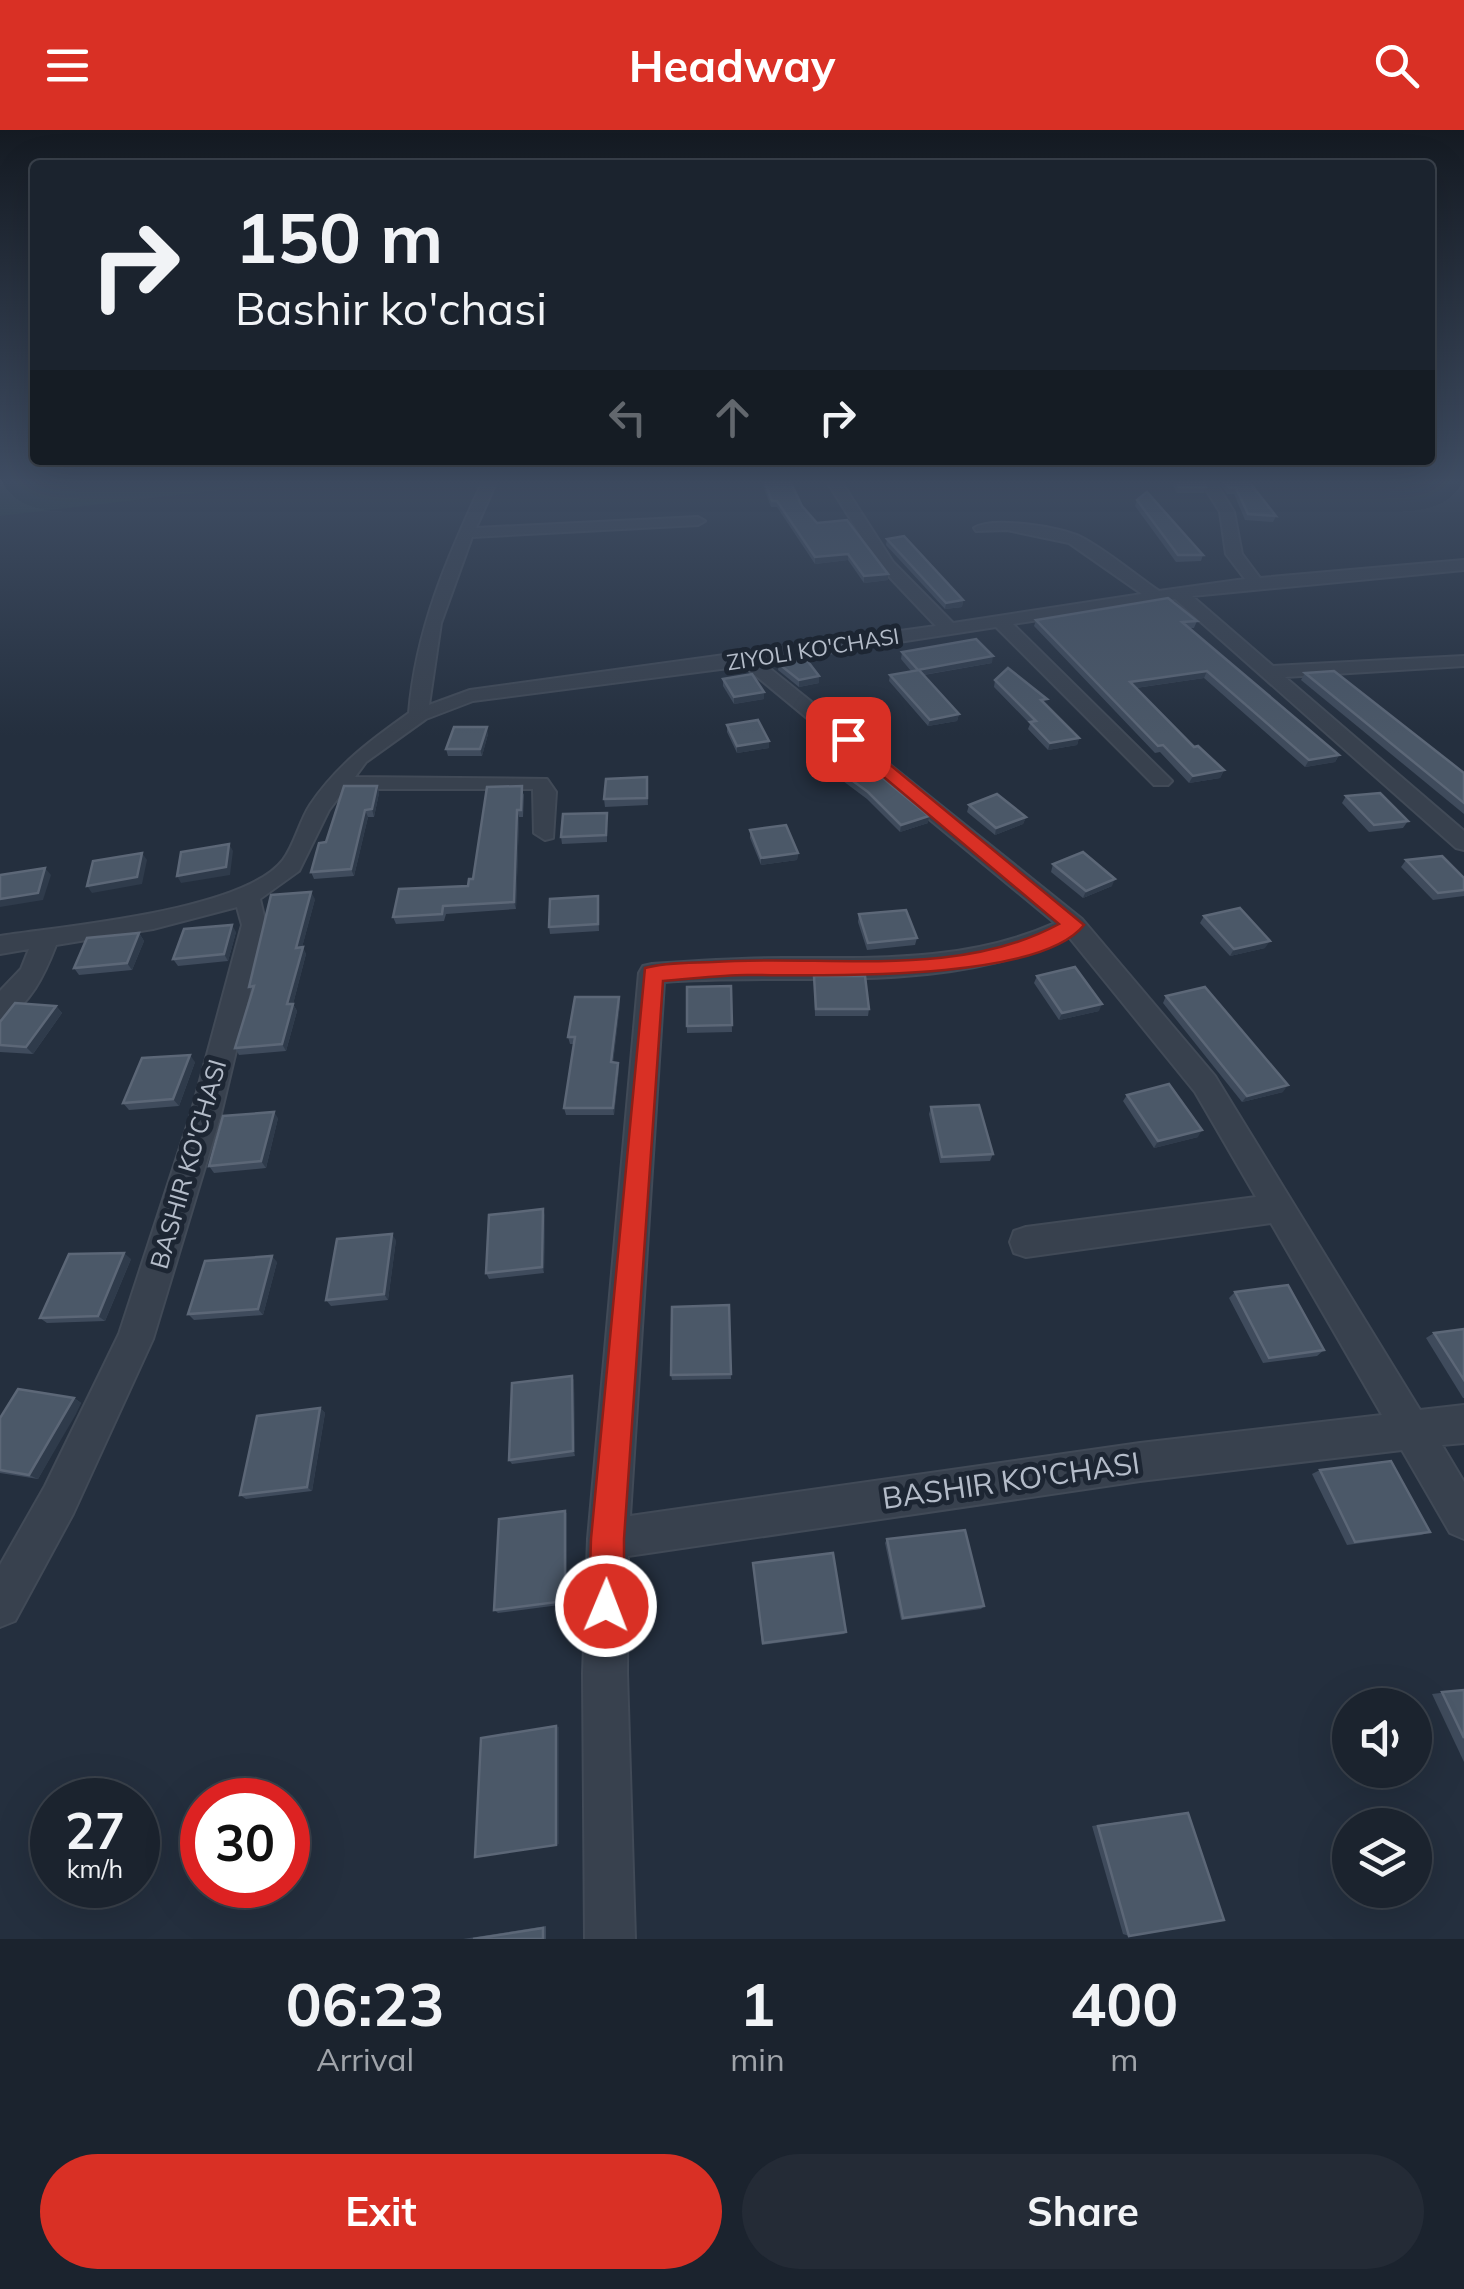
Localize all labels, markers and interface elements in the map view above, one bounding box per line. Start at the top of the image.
text: Headway [629,37,835,93]
icon: menu [40,38,95,93]
icon: search [1369,38,1424,93]
text: 150 m [235,193,443,281]
icon: right [70,200,200,330]
text: Bashir ko'chasi [235,280,547,336]
icon: left [600,390,655,445]
icon: ahead [705,390,760,445]
icon: right [810,390,865,445]
street label: ZIYOLI KO'CHASI [725,622,901,676]
pin [806,697,891,782]
icon: arrive [821,712,876,767]
street label: BASHIR KO'CHASI [143,1056,232,1272]
street label: BASHIR KO'CHASI [880,1443,1142,1517]
position arrow [554,1554,658,1658]
map controls [1332,1688,1432,1908]
button: sound [1332,1688,1432,1788]
speed limit sign: 30 [180,1778,310,1908]
text: 27 [65,1799,125,1862]
button: layers [1332,1808,1432,1908]
text: km/h [67,1853,123,1884]
text: 06:23 [286,1966,445,2041]
text: 1 [739,1966,775,2041]
text: 400 [1070,1966,1178,2041]
text: Arrival [316,2039,414,2079]
text: min [730,2039,785,2079]
text: m [1110,2039,1138,2079]
button: Exit [40,2154,722,2269]
button: Share [742,2154,1424,2269]

